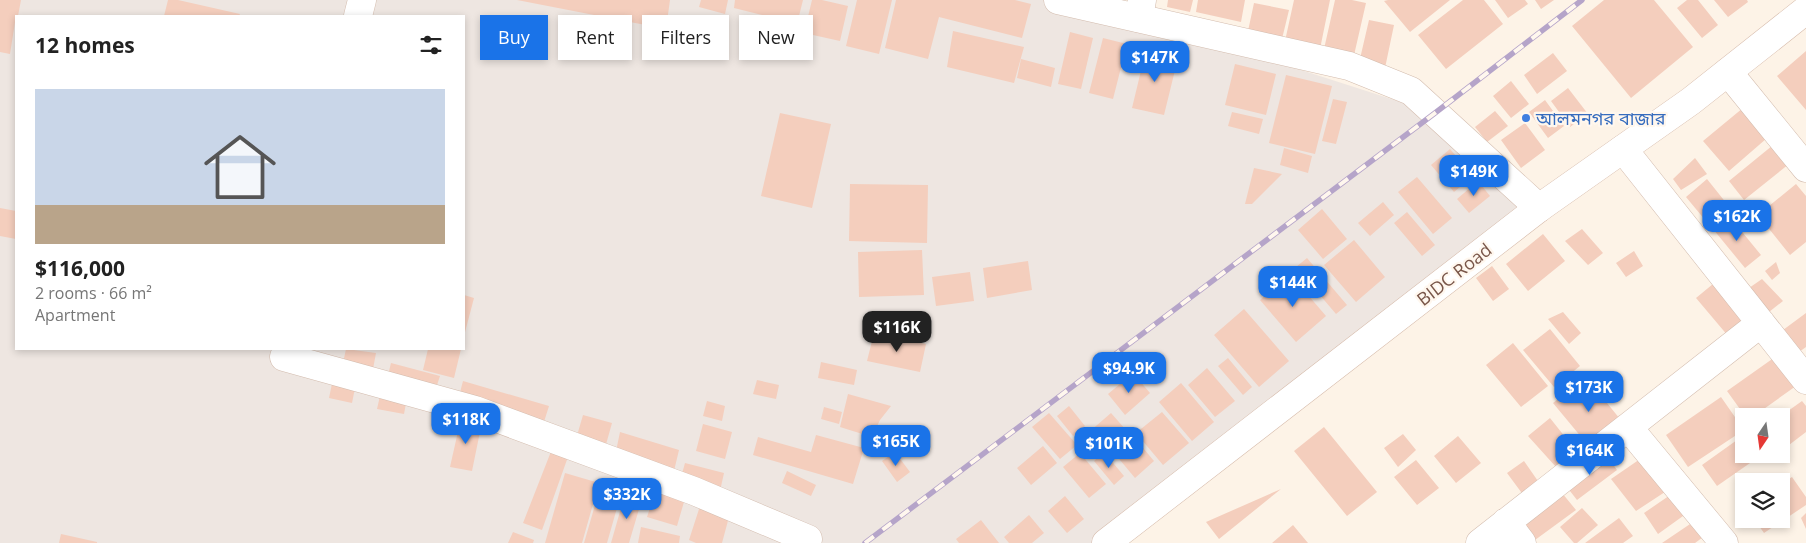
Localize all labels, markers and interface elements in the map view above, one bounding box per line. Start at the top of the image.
chip: Buy [480,15,548,60]
chip: Rent [558,15,632,60]
chip: Filters [642,15,729,60]
chip: New [739,15,813,60]
text: 12 homes [35,31,135,59]
icon: filters [417,31,445,59]
pin: $147K [1120,41,1190,83]
text: $147K [1131,46,1179,68]
place label: আলমনগর বাজার [1535,106,1666,130]
marker: আলমনগর বাজার [1520,112,1532,124]
icon: home [195,122,285,212]
pin: $149K [1439,154,1509,197]
text: $149K [1450,160,1498,182]
pin: $162K [1702,200,1772,242]
text: $162K [1713,205,1761,227]
street label: BIDC Road [1412,237,1496,311]
text: $116,000 [35,254,125,282]
pin: $144K [1258,266,1328,308]
text: $144K [1269,271,1317,293]
text: 2 rooms · 66 m² [35,282,152,304]
text: Apartment [35,304,115,326]
pin: $116K [862,310,932,353]
text: $116K [873,316,921,338]
pin: $94.9K [1088,352,1170,394]
text: $94.9K [1103,357,1155,379]
pin: $173K [1554,370,1624,413]
text: $173K [1565,376,1613,398]
pin: $118K [431,402,501,445]
text: $118K [442,408,490,430]
north arrow [1735,408,1790,462]
map controls [1735,408,1790,528]
pin: $165K [861,424,931,467]
pin: $101K [1074,426,1144,469]
text: $165K [872,430,920,452]
text: $101K [1085,432,1133,454]
pin: $164K [1555,434,1625,476]
text: $164K [1566,439,1614,461]
button: layers [1735,473,1790,528]
pin: $332K [592,478,662,520]
text: $332K [603,483,651,505]

